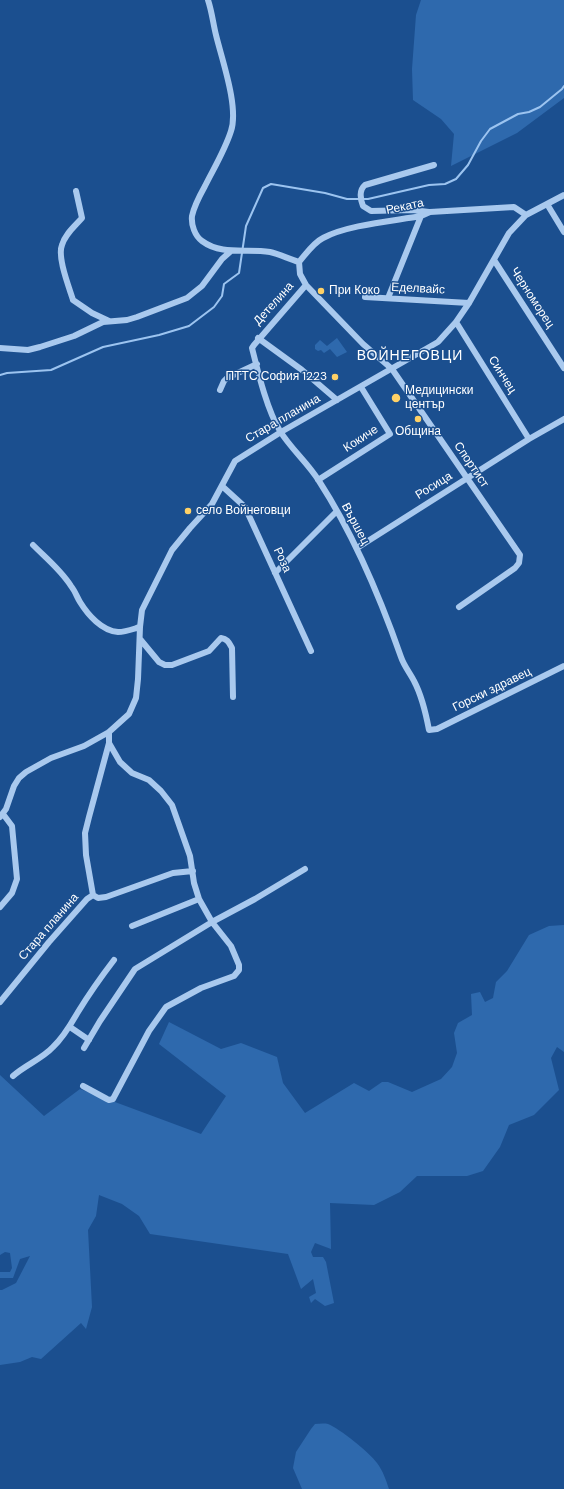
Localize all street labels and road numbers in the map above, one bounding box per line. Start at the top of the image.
street label: Реката [385,196,425,218]
street label: Черноморец [507,265,557,331]
street label: Детелина [251,279,297,329]
street label: Еделвайс [391,280,445,298]
street label: Синчец [485,353,519,397]
street label: Стара планина [243,392,323,446]
street label: Кокиче [341,422,381,456]
street label: Спортист [451,439,491,491]
street label: Росица [413,469,455,503]
street label: Вършец [338,501,372,547]
street label: Роза [270,545,294,575]
street label: Горски здравец [450,665,534,715]
street label: Стара планина [16,891,82,963]

